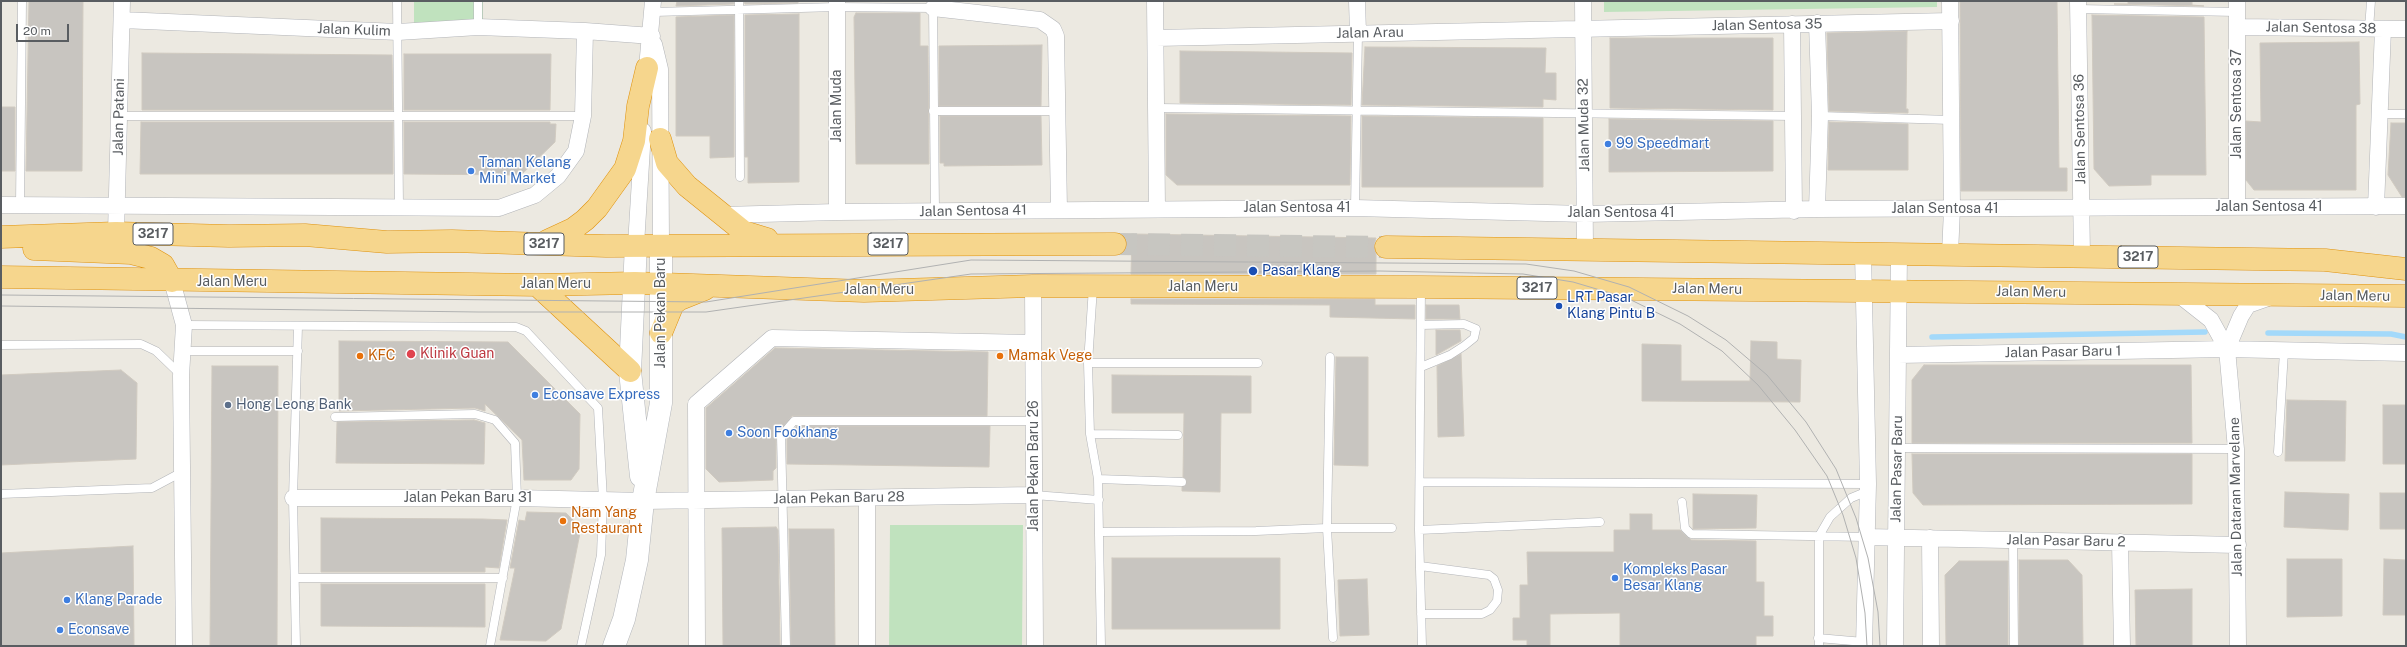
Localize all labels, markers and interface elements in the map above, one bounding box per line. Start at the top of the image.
scale bar [18,16,71,42]
street label: Jalan Sentosa 35 [1711,16,1823,34]
street label: Jalan Sentosa 38 [2265,19,2377,37]
street label: Jalan Kulim [317,20,391,40]
text: 20 m [23,24,51,38]
street label: Jalan Arau [1336,24,1404,42]
street label: Jalan Sentosa 37 [2229,49,2245,159]
street label: Jalan Muda [829,69,845,143]
street label: Jalan Sentosa 36 [2071,74,2089,184]
street label: Jalan Patani [110,78,128,156]
street label: Jalan Muda 32 [1575,78,1593,172]
place label: 99 Speedmart [1616,136,1709,152]
marker: 99 Speedmart [1603,139,1613,149]
place label: Taman Kelang Mini Market [479,155,571,188]
marker: Taman Kelang Mini Market [466,166,476,176]
street label: Jalan Sentosa 41 [2215,199,2323,215]
street label: Jalan Sentosa 41 [1243,200,1351,216]
street label: Jalan Sentosa 41 [1891,201,1999,217]
street label: Jalan Sentosa 41 [919,202,1027,220]
street label: Jalan Sentosa 41 [1567,205,1675,221]
road number: 3217 [133,223,173,245]
road number: 3217 [524,233,564,255]
road number: 3217 [868,233,908,255]
road number: 3217 [2118,246,2158,268]
street label: Jalan Pekan Baru [653,258,669,368]
place label: Pasar Klang [1262,263,1340,279]
marker: Pasar Klang [1247,265,1259,277]
street label: Jalan Meru [197,274,267,290]
street label: Jalan Meru [521,276,591,292]
road number: 3217 [1517,277,1557,299]
street label: Jalan Meru [1168,279,1238,295]
street label: Jalan Meru [1672,280,1742,298]
street label: Jalan Meru [844,282,914,298]
street label: Jalan Meru [1996,283,2066,301]
street label: Jalan Meru [2320,287,2390,305]
place label: LRT Pasar Klang Pintu B [1567,290,1655,322]
marker: LRT Pasar Klang Pintu B [1554,301,1564,311]
street label: Jalan Pasar Baru 1 [2005,343,2121,361]
place label: Klinik Guan [420,346,494,362]
place label: KFC [368,348,396,364]
marker: Klinik Guan [405,348,417,360]
place label: Mamak Vege [1008,348,1092,364]
marker: KFC [355,351,365,361]
marker: Mamak Vege [995,351,1005,361]
place label: Econsave Express [543,387,660,403]
marker: Econsave Express [530,390,540,400]
place label: Hong Leong Bank [236,397,352,413]
marker: Hong Leong Bank [223,400,233,410]
street label: Jalan Pekan Baru 26 [1026,400,1042,532]
street label: Jalan Pasar Baru [1888,415,1906,523]
street label: Jalan Dataran Marvelane [2226,417,2246,577]
place label: Soon Fookhang [737,425,838,441]
marker: Soon Fookhang [724,428,734,438]
street label: Jalan Pekan Baru 28 [773,488,905,508]
street label: Jalan Pekan Baru 31 [404,490,532,506]
place label: Nam Yang Restaurant [571,505,643,538]
marker: Nam Yang Restaurant [558,516,568,526]
street label: Jalan Pasar Baru 2 [2006,532,2126,550]
place label: Kompleks Pasar Besar Klang [1623,562,1727,594]
marker: Kompleks Pasar Besar Klang [1610,573,1620,583]
place label: Klang Parade [75,592,162,608]
marker: Klang Parade [62,595,72,605]
place label: Econsave [68,622,130,638]
marker: Econsave [55,625,65,635]

